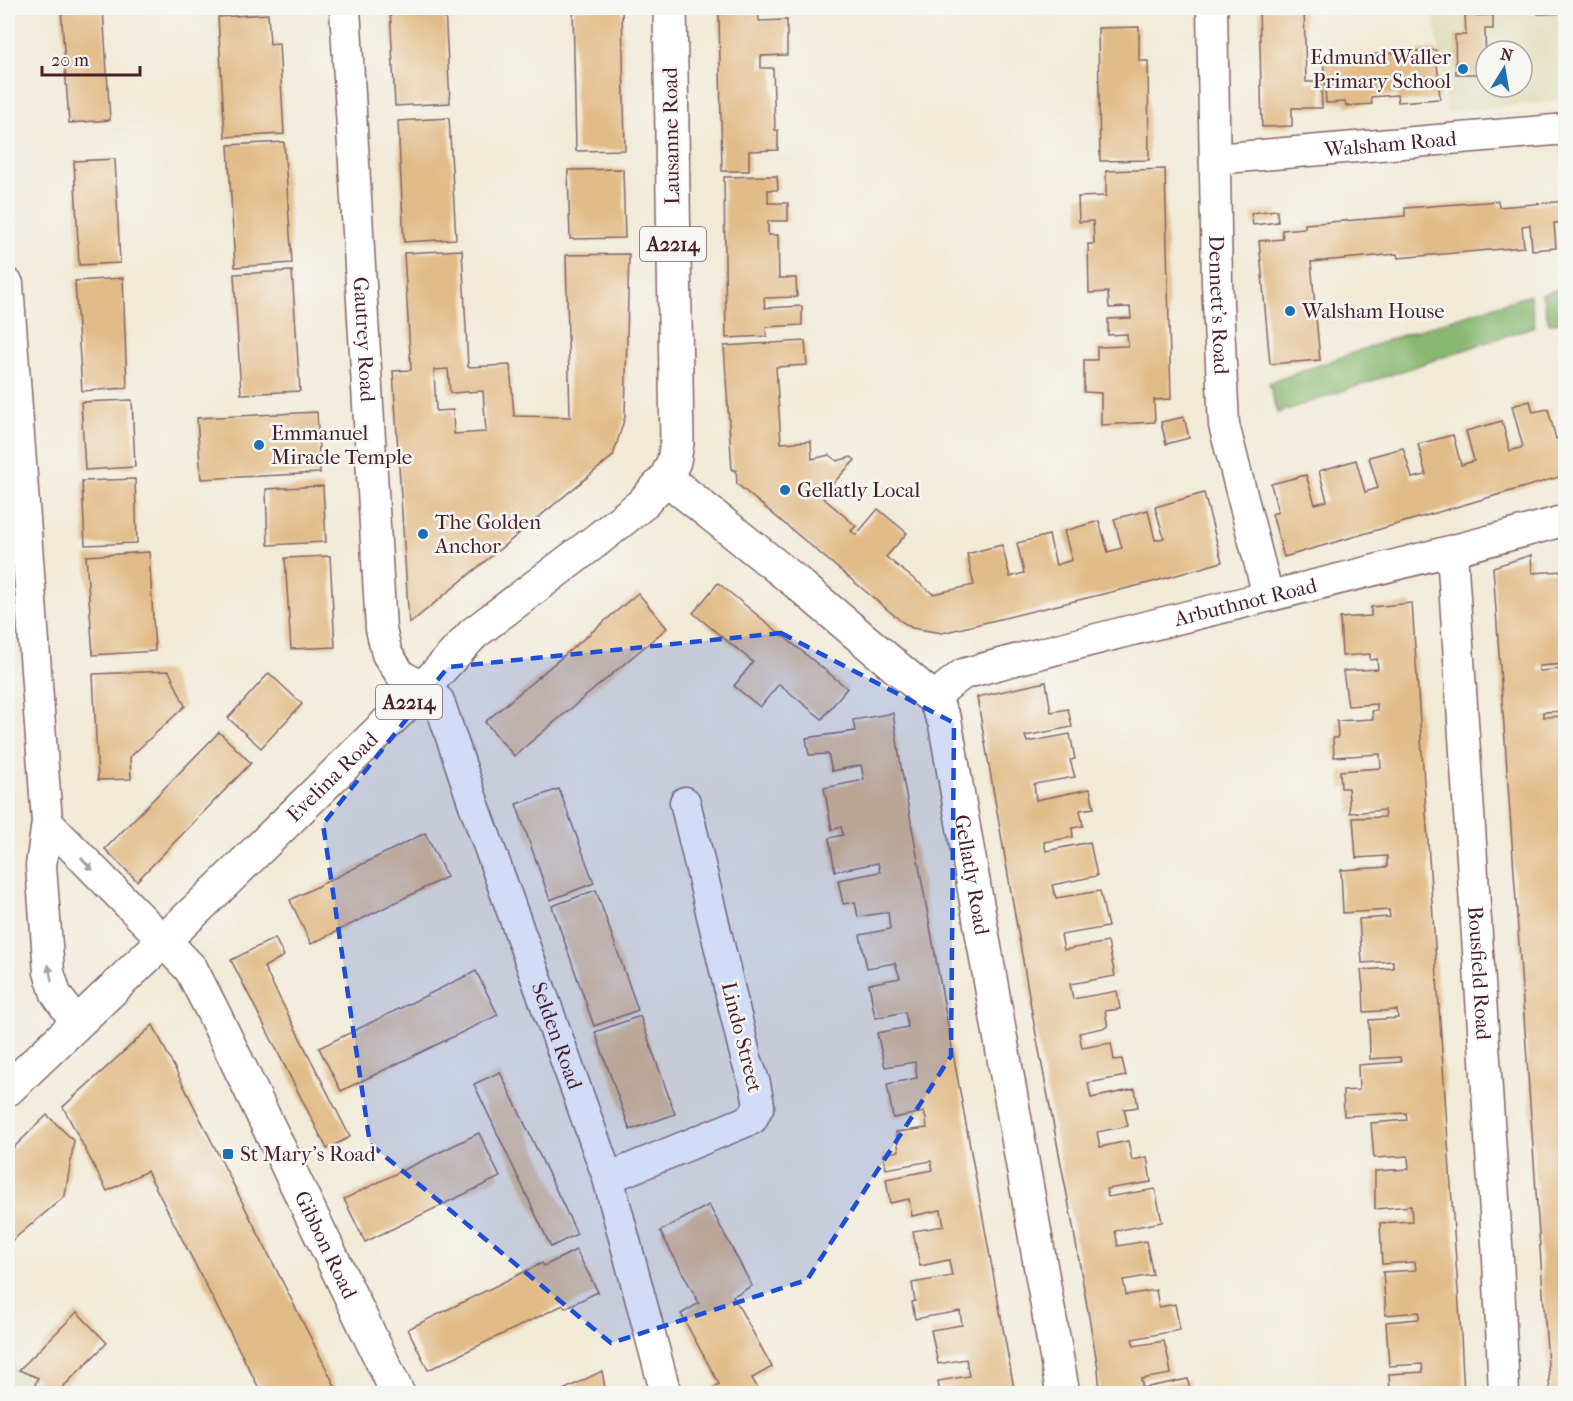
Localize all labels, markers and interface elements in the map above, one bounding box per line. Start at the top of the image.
scale bar [42,39,140,77]
north arrow [1474,39,1534,99]
text: N [1499,44,1515,65]
place label: Edmund Waller Primary School [1310,45,1451,93]
text: 20 m [51,50,89,71]
marker: Edmund Waller Primary School [1456,62,1470,76]
street label: Lausanne Road [658,66,684,205]
street label: Walsham Road [1322,126,1458,162]
road number: A2214 [640,227,706,261]
street label: Dennett's Road [1204,235,1234,376]
street label: Gautrey Road [349,276,380,403]
place label: Walsham House [1301,299,1445,323]
marker: Walsham House [1283,304,1297,318]
place label: Emmanuel Miracle Temple [271,421,412,469]
marker: Emmanuel Miracle Temple [252,438,266,452]
place label: Gellatly Local [797,478,920,502]
marker: Gellatly Local [778,483,792,497]
place label: The Golden Anchor [434,510,541,558]
marker: The Golden Anchor [416,527,430,541]
street label: Arbuthnot Road [1171,573,1320,631]
road number: A2214 [376,685,442,719]
street label: Evelina Road [282,727,383,827]
street label: Gellatly Road [949,813,994,937]
one-way arrow [80,856,94,870]
street label: Bousfield Road [1463,905,1496,1041]
one-way arrow [45,963,54,982]
street label: Selden Road [527,979,587,1093]
street label: Lindo Street [717,979,767,1095]
place label: St Mary's Road [240,1142,376,1166]
marker: St Mary's Road [221,1147,235,1161]
street label: Gibbon Road [290,1187,362,1303]

